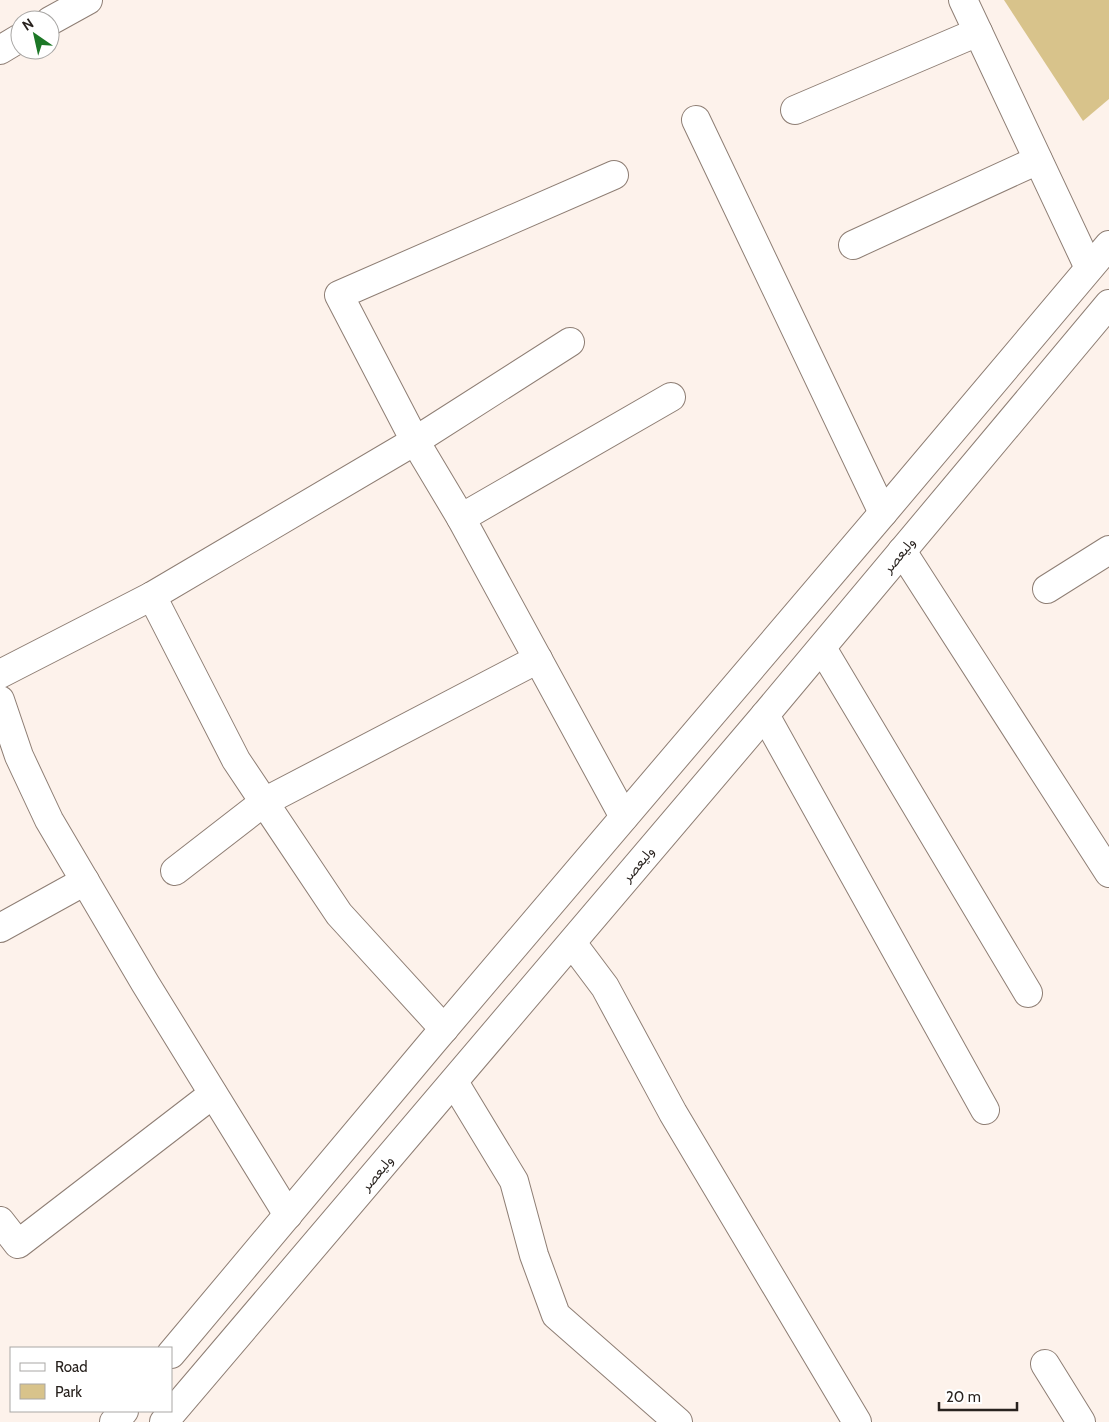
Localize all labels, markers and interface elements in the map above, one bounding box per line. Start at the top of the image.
north arrow [10,10,60,60]
text: N [19,14,37,34]
street label: ولیعصر [878,533,919,577]
street label: ولیعصر [617,842,658,886]
street label: ولیعصر [356,1151,397,1195]
legend [10,1347,172,1412]
text: Road [55,1358,88,1376]
scale bar [939,1380,1016,1412]
text: Park [55,1383,82,1401]
text: 20 m [946,1388,981,1406]

